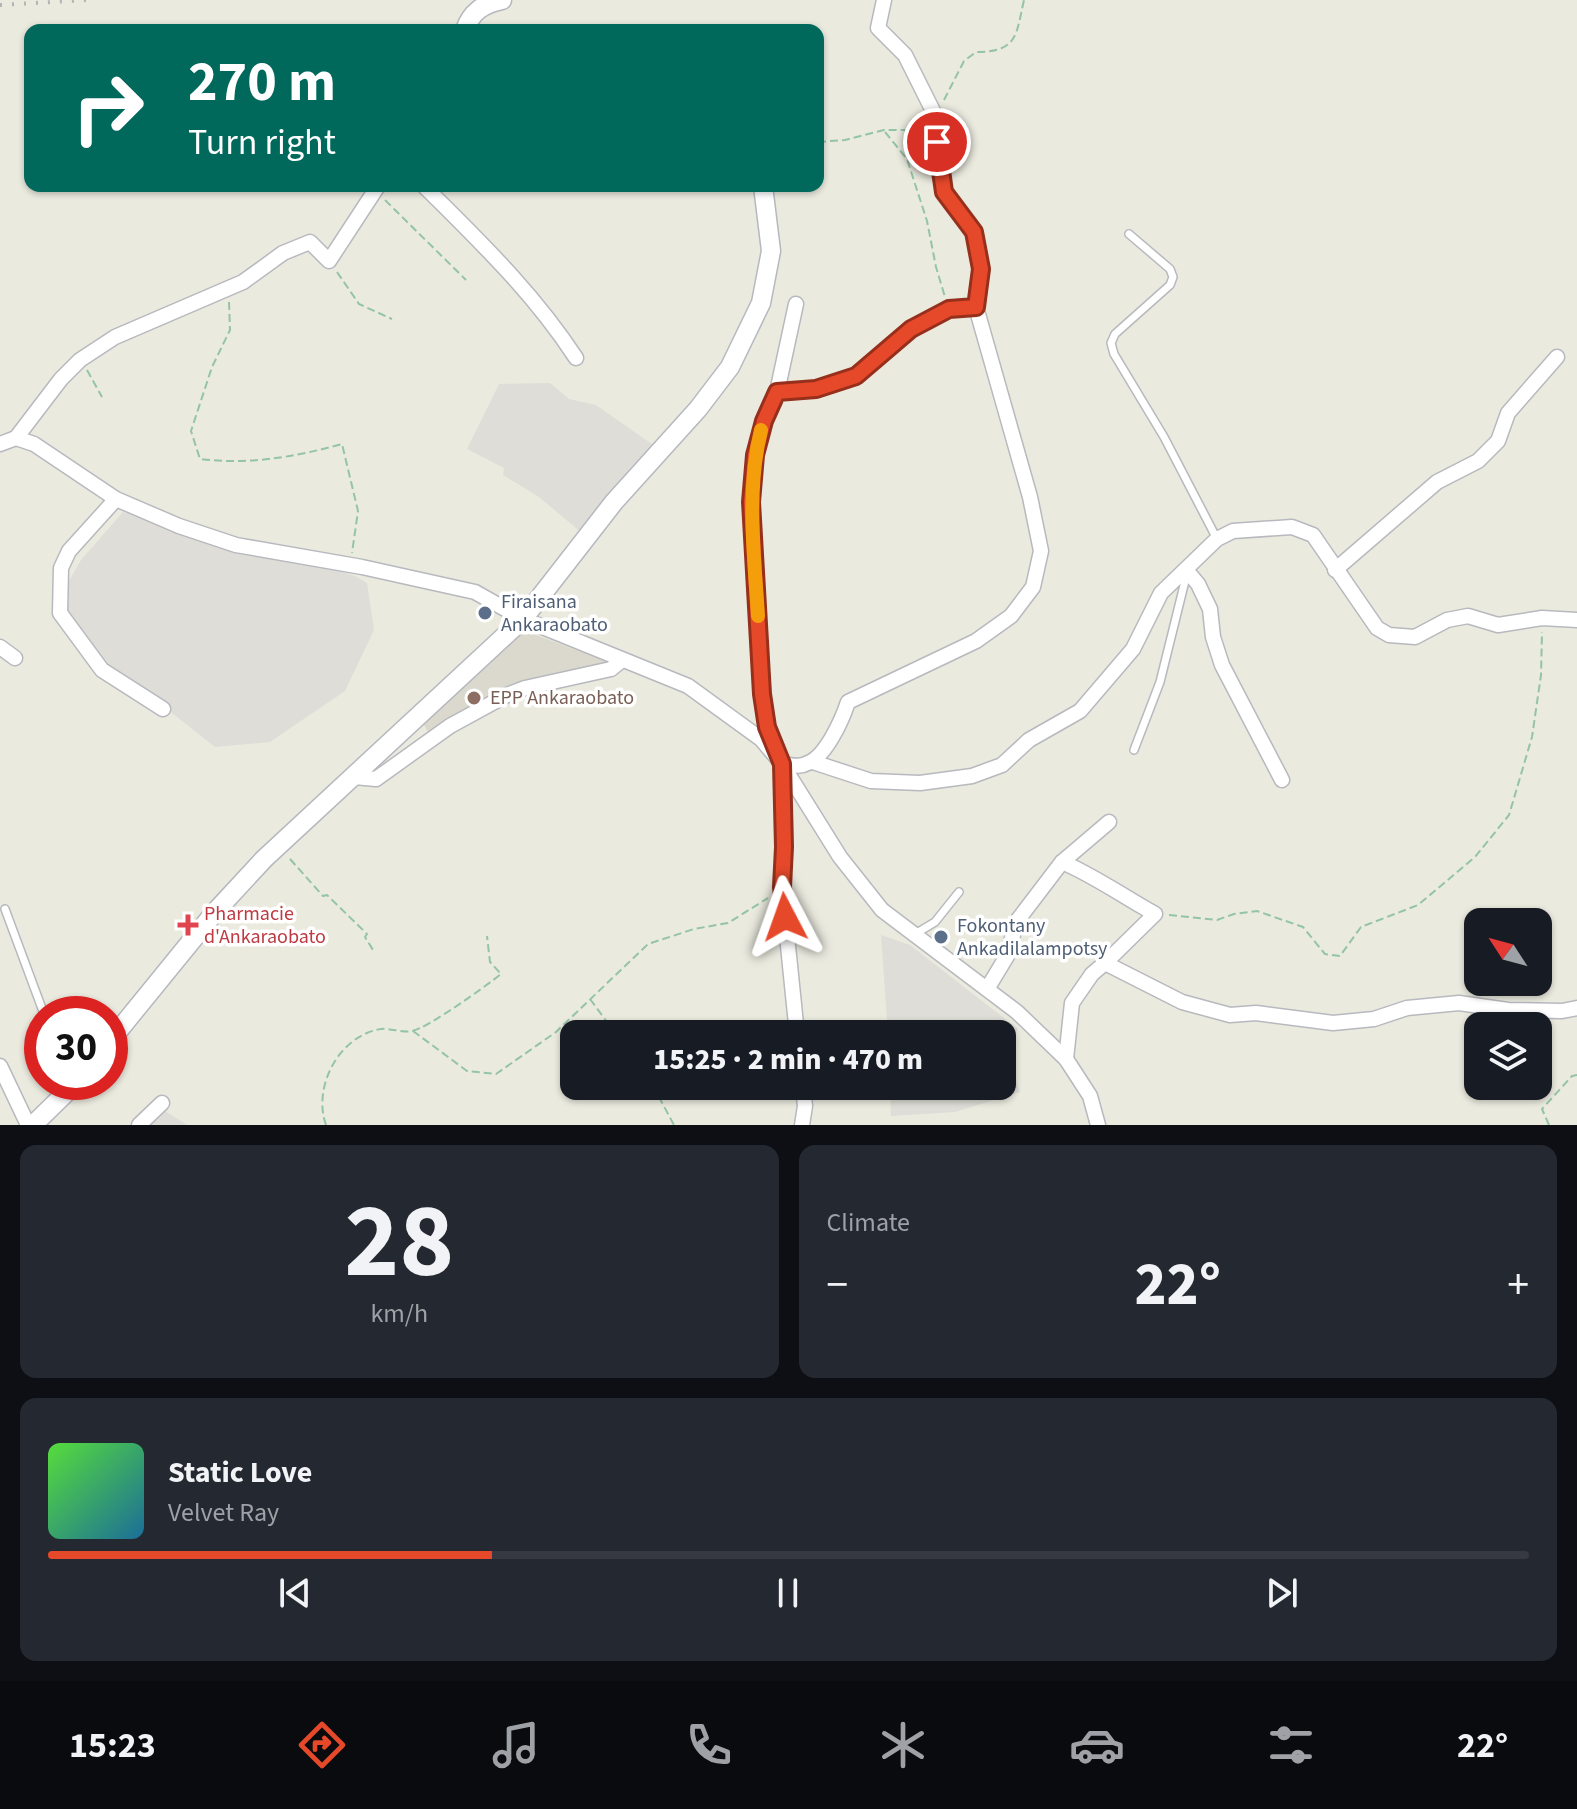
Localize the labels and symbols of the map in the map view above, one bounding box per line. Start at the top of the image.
pin [903,108,971,176]
place label: Firaisana Ankaraobato [501,588,608,639]
marker: Firaisana Ankaraobato [476,604,494,622]
place label: EPP Ankaraobato [490,684,634,712]
marker: EPP Ankaraobato [465,689,483,707]
position arrow [743,875,827,959]
place label: Pharmacie d'Ankaraobato [204,900,326,951]
north arrow [1464,908,1552,996]
place label: Fokontany Ankadilalampotsy [957,912,1108,963]
marker: Pharmacie d'Ankaraobato [179,916,197,934]
marker: Fokontany Ankadilalampotsy [932,928,950,946]
speed limit sign: 30 [24,996,128,1100]

